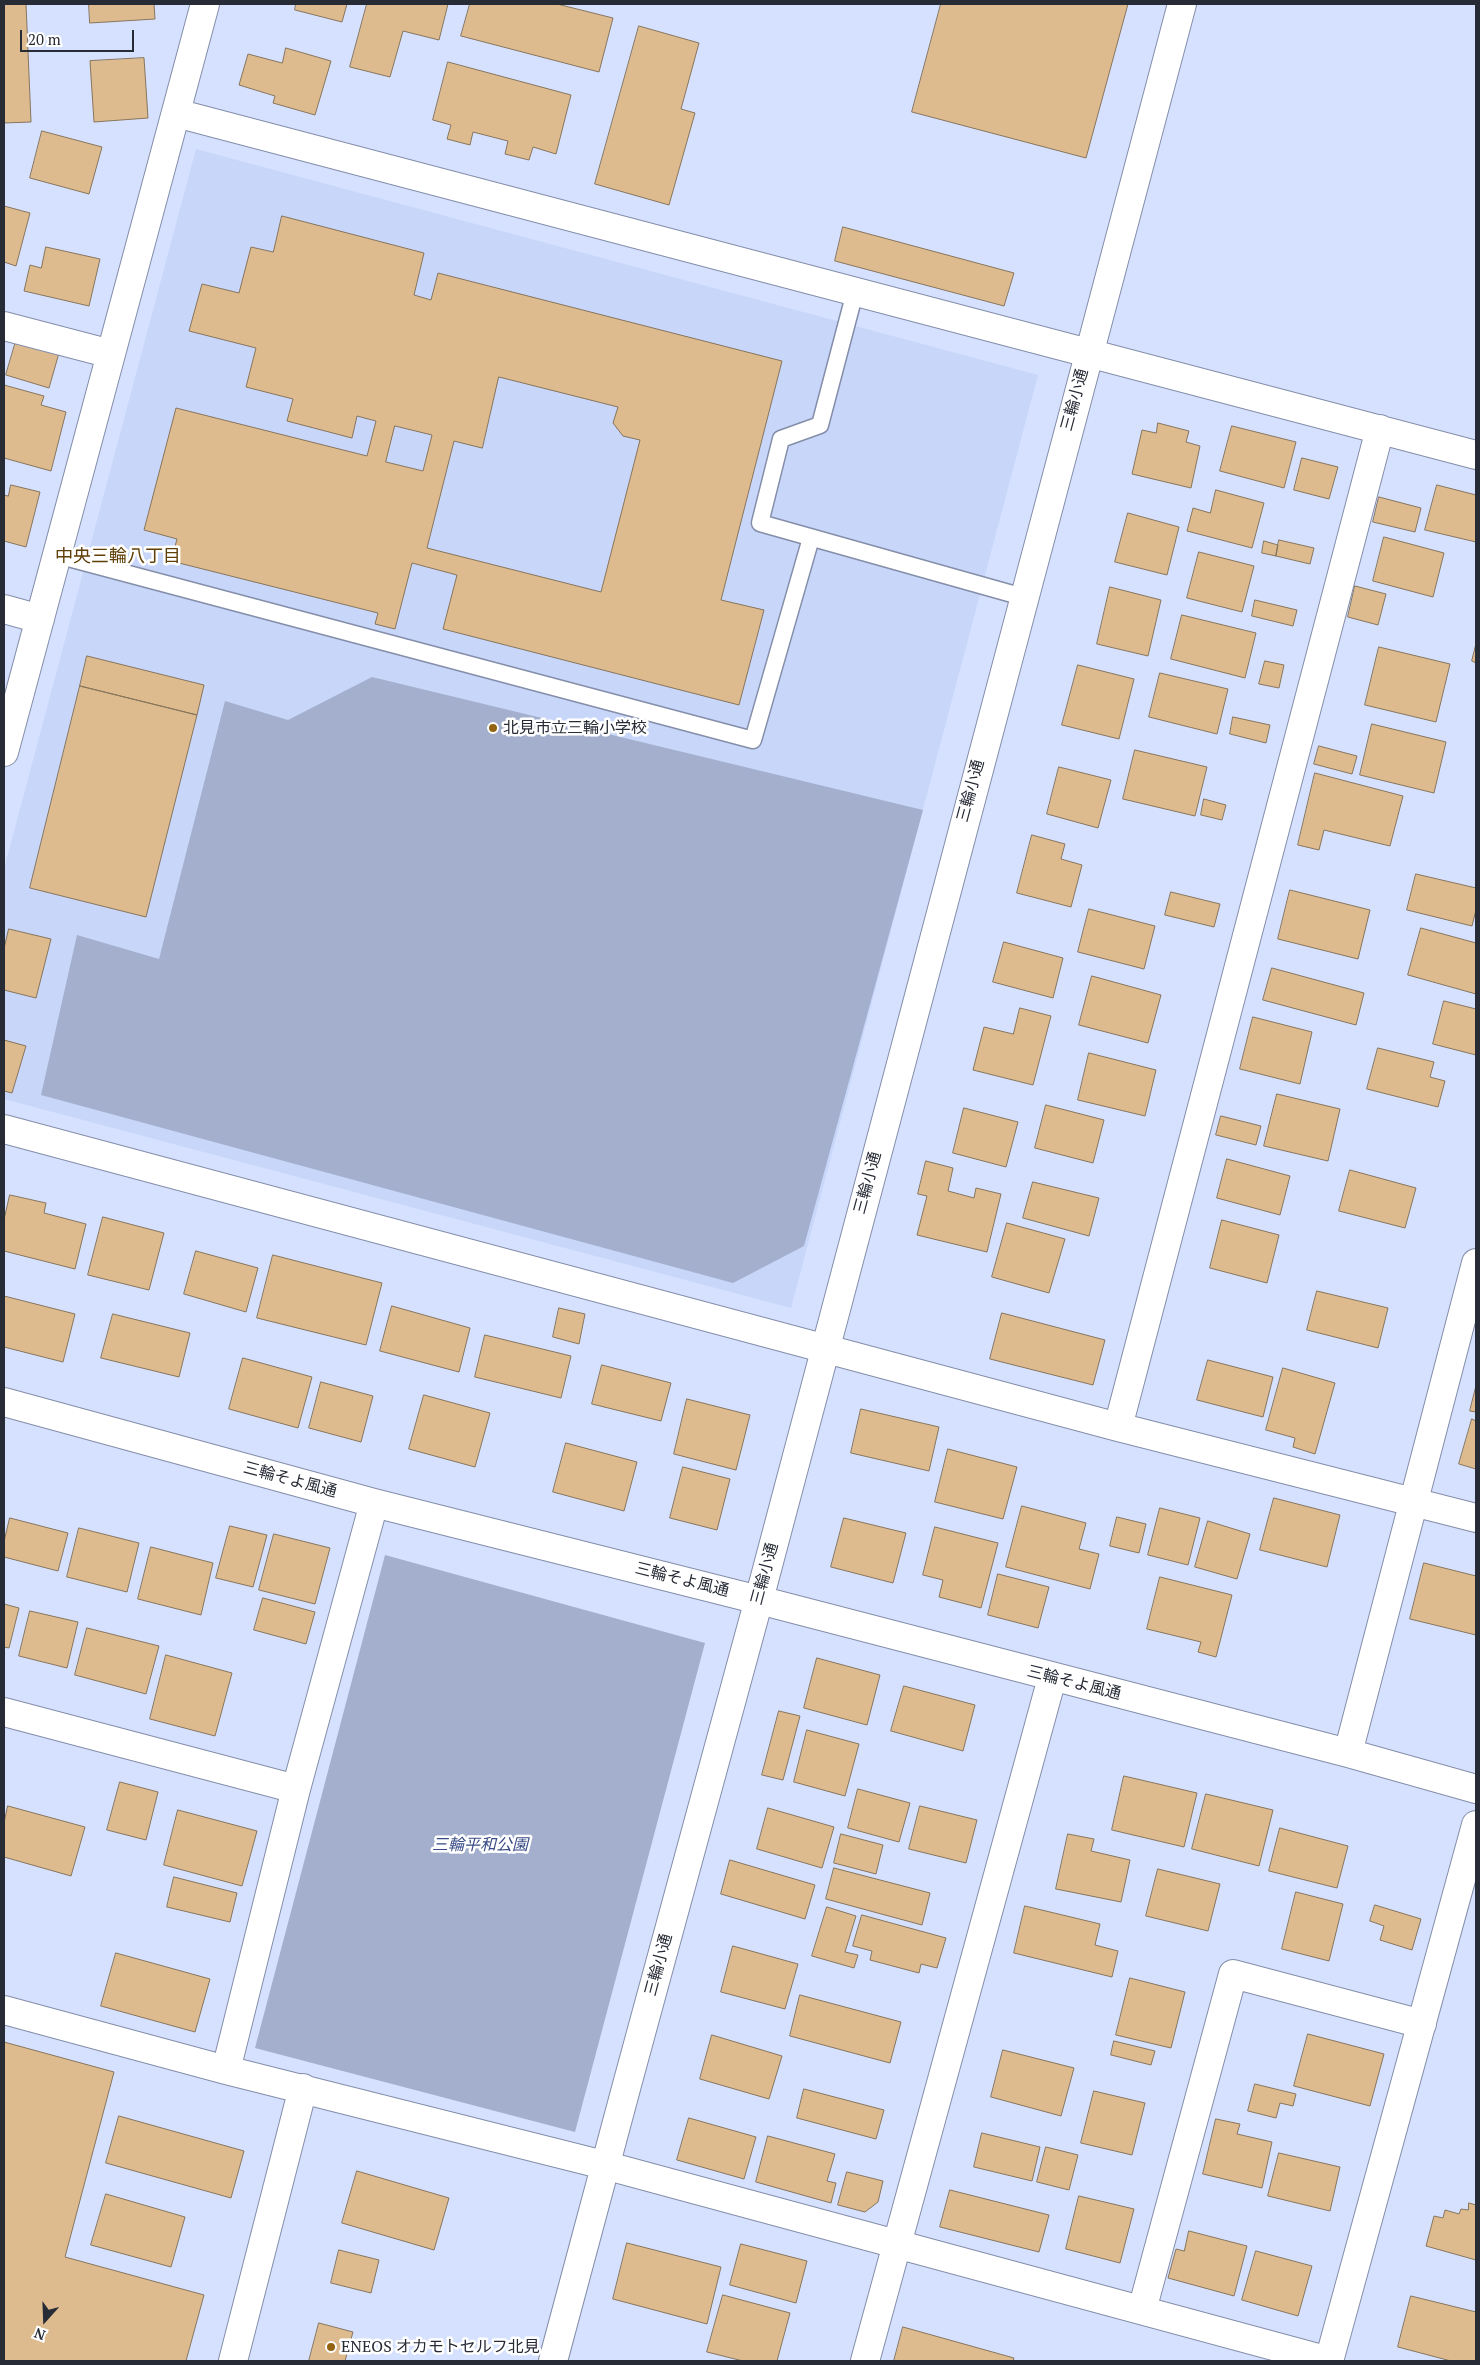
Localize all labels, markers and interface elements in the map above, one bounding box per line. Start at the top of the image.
scale bar [22,20,136,52]
text: 20 m [28,29,61,49]
street label: 三輪小通 [1057,367,1093,433]
district label: 中央三輪八丁目 [55,546,181,568]
place label: 北見市立三輪小学校 [503,718,647,738]
marker: 北見市立三輪小学校 [487,722,499,734]
street label: 三輪小通 [953,758,989,824]
street label: 三輪小通 [850,1150,886,1216]
street label: 三輪そよ風通 [241,1458,339,1502]
street label: 三輪小通 [747,1541,783,1607]
street label: 三輪そよ風通 [633,1559,731,1601]
street label: 三輪そよ風通 [1025,1662,1123,1704]
park label: 三輪平和公園 [432,1835,528,1855]
street label: 三輪小通 [641,1932,677,1998]
north arrow [20,2295,70,2345]
text: N [31,2324,48,2345]
place label: ENEOS オカモトセルフ北見 [341,2337,540,2357]
marker: ENEOS オカモトセルフ北見 [325,2341,337,2353]

